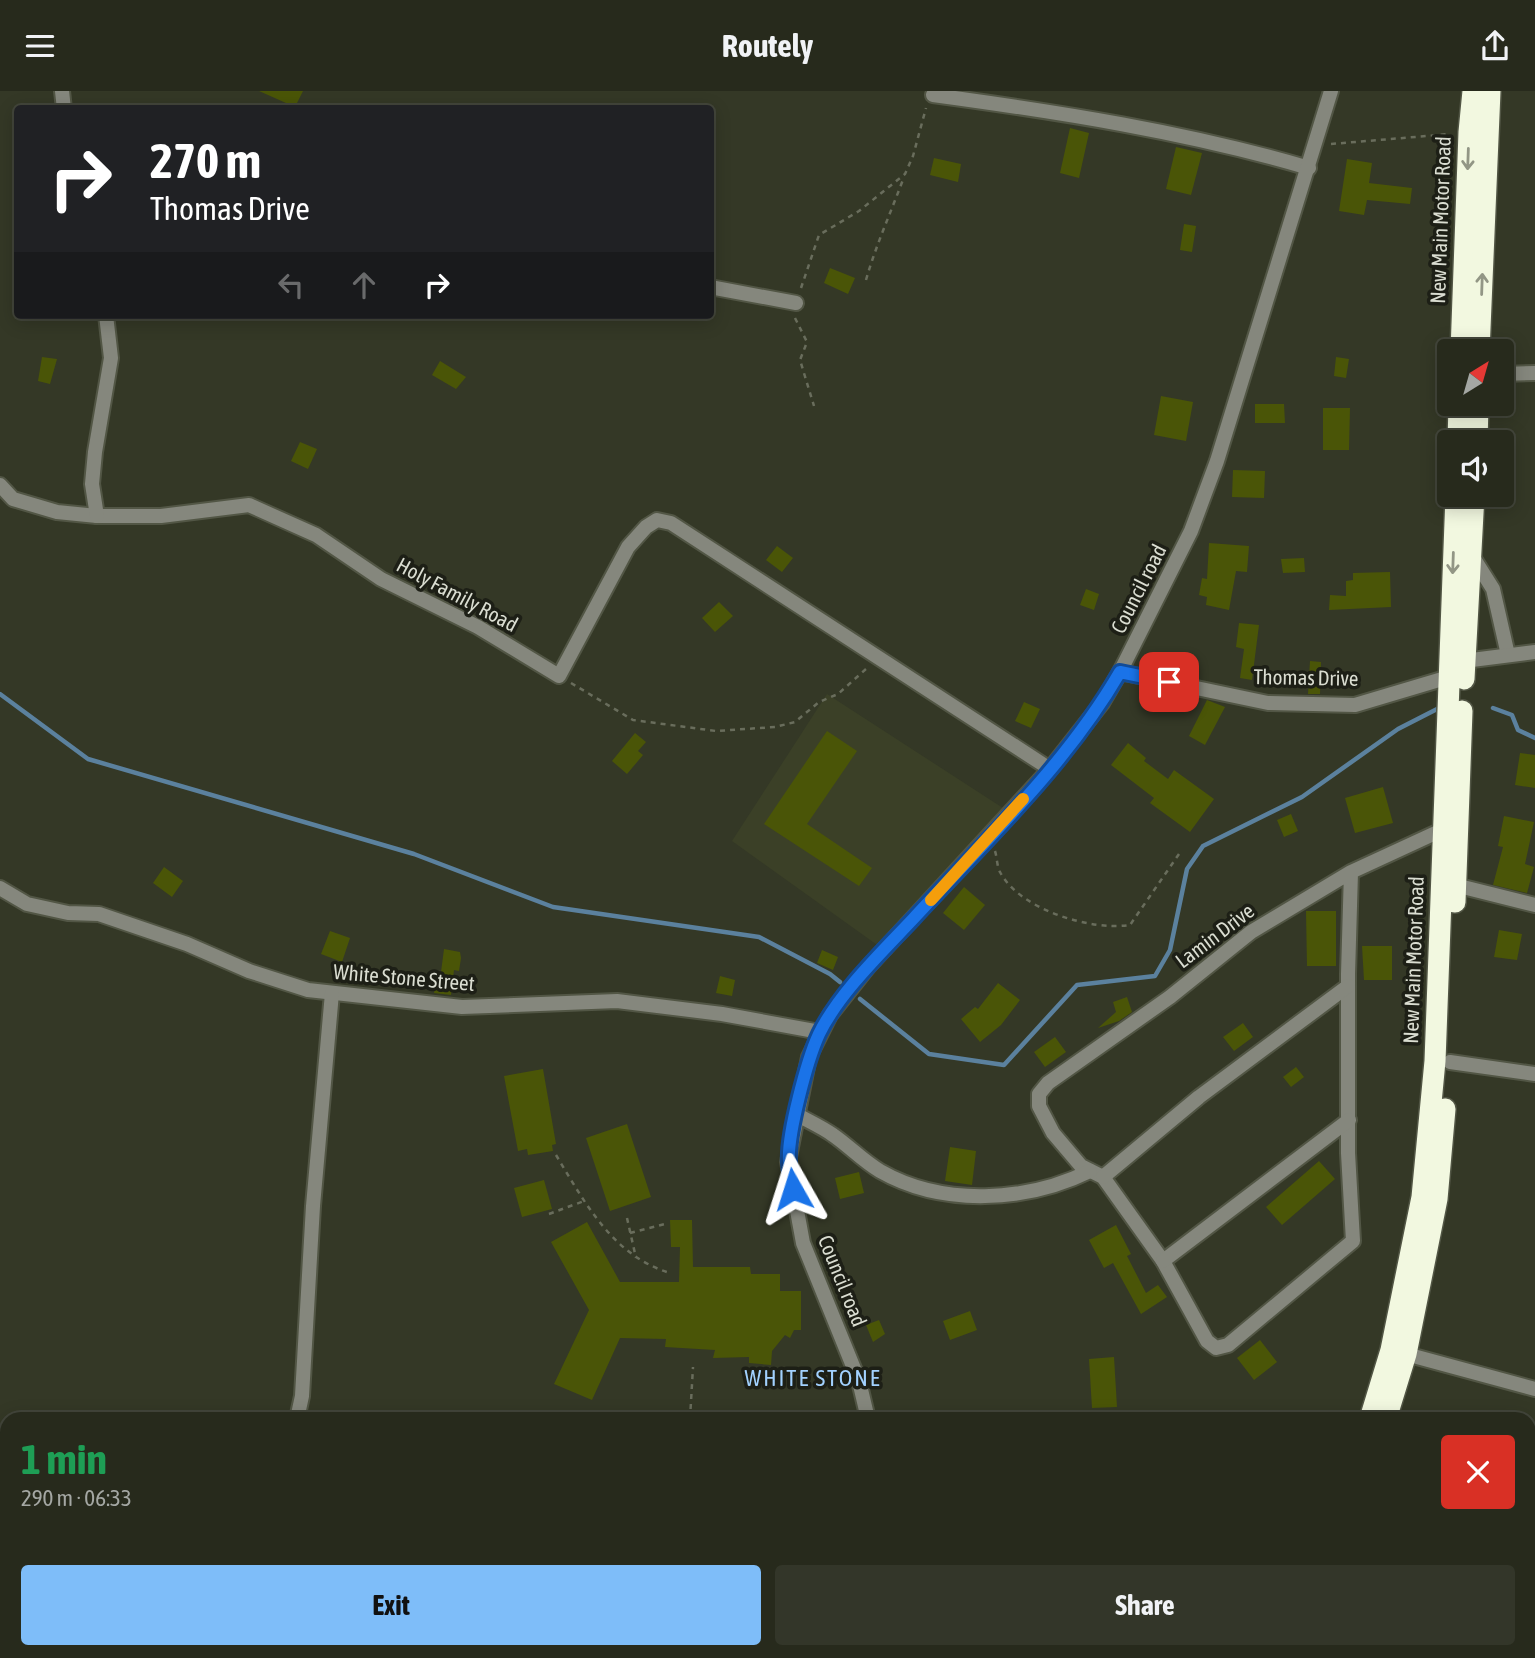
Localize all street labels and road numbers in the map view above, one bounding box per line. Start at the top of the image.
street label: New Main Motor Road [1425,136,1455,304]
street label: Council road [1106,540,1171,637]
street label: Holy Family Road [393,552,522,636]
street label: Thomas Drive [1253,664,1359,690]
street label: New Main Motor Road [1398,876,1428,1044]
street label: Lamin Drive [1171,898,1258,972]
street label: White Stone Street [332,959,476,995]
street label: Council road [814,1231,872,1330]

